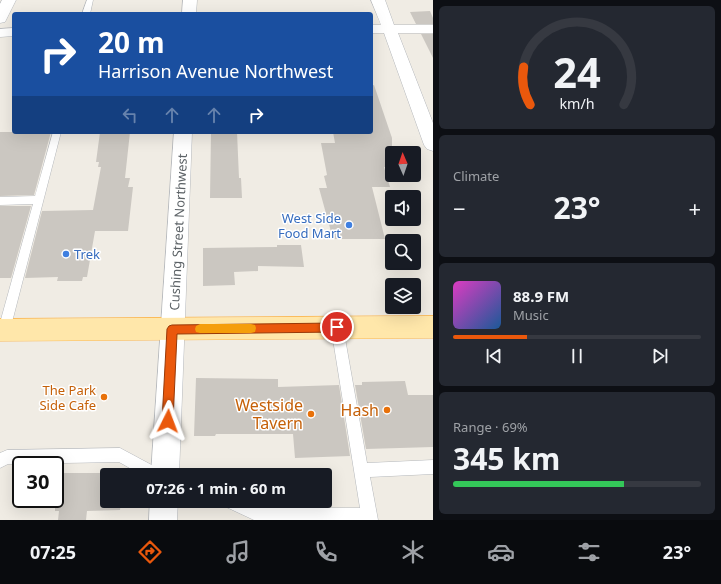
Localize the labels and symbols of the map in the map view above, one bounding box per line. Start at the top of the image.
north arrow [385,146,421,182]
street label: Cushing Street Northwest [165,153,191,311]
place label: West Side Food Mart [278,209,341,242]
marker: West Side Food Mart [344,220,354,230]
place label: Trek [74,245,100,263]
marker: Trek [61,249,71,259]
pin [320,310,354,344]
place label: The Park Side Cafe [39,381,96,414]
marker: The Park Side Cafe [99,392,109,402]
place label: Westside Tavern [235,394,303,434]
place label: Hash [341,399,379,421]
position arrow [147,400,189,442]
marker: Hash [382,405,392,415]
marker: Westside Tavern [306,409,316,419]
speed limit sign: 30 [12,456,64,508]

